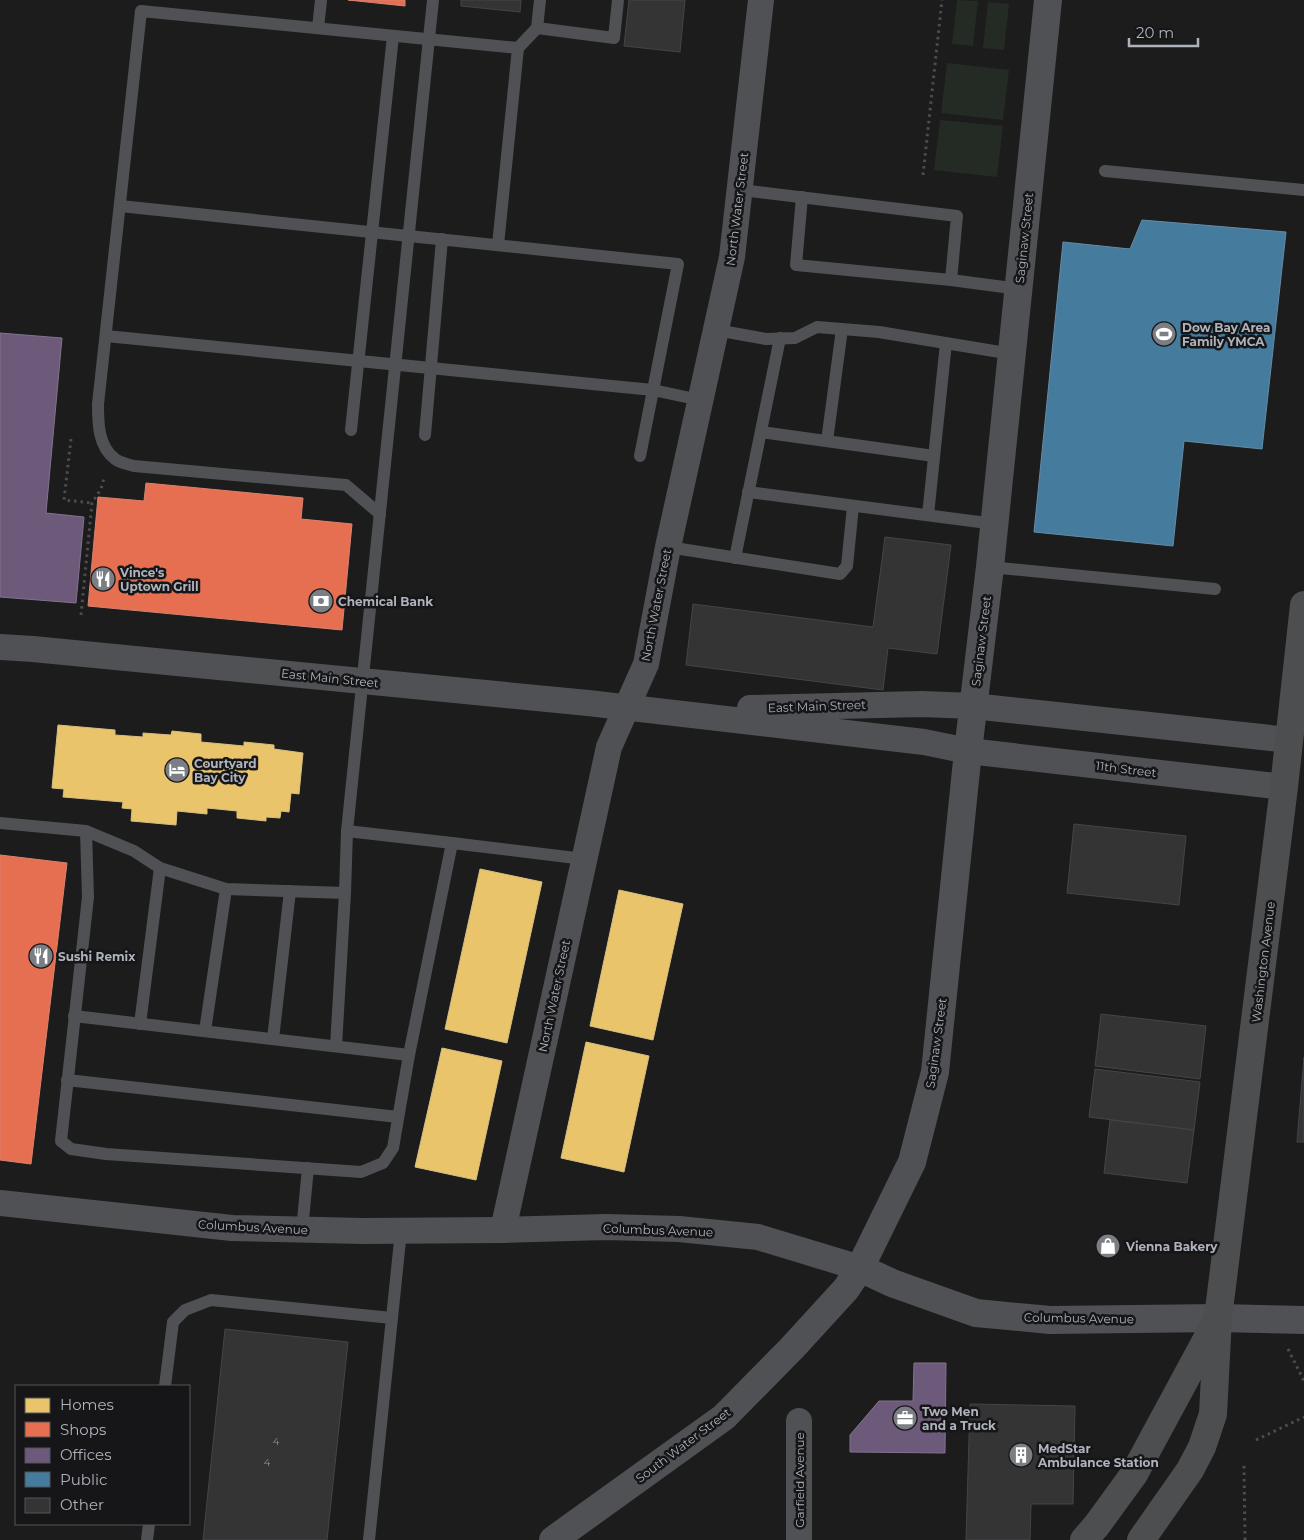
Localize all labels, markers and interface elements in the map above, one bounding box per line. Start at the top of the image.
scale bar [1129,15,1198,47]
text: 20 m [1136,23,1174,42]
street label: North Water Street [723,151,751,267]
street label: Saginaw Street [1012,192,1036,284]
place label: Dow Bay Area Family YMCA [1182,320,1270,349]
sports icon: Dow Bay Area Family YMCA [1151,321,1177,347]
street label: North Water Street [638,547,674,663]
place label: Vince's Uptown Grill [119,565,199,594]
restaurant icon: Vince's Uptown Grill [90,566,116,592]
bank icon: Chemical Bank [308,588,334,614]
place label: Chemical Bank [338,594,433,609]
street label: Saginaw Street [968,595,994,687]
street label: East Main Street [280,665,380,691]
street label: East Main Street [768,697,866,715]
place label: Courtyard Bay City [194,756,257,785]
hotel icon: Courtyard Bay City [164,757,190,783]
street label: 11th Street [1095,758,1157,780]
street label: Washington Avenue [1248,901,1278,1023]
street label: North Water Street [535,938,573,1053]
restaurant icon: Sushi Remix [28,943,54,969]
place label: Sushi Remix [58,949,136,964]
street label: Saginaw Street [922,997,950,1089]
street label: Columbus Avenue [198,1217,308,1237]
street label: Columbus Avenue [603,1221,713,1239]
shop icon: Vienna Bakery [1095,1233,1121,1259]
place label: Vienna Bakery [1125,1239,1218,1254]
street label: Columbus Avenue [1024,1310,1134,1326]
legend [15,1385,190,1525]
text: Homes [60,1395,114,1414]
street label: South Water Street [633,1404,734,1486]
place label: Two Men and a Truck [922,1404,996,1433]
office icon: Two Men and a Truck [892,1405,918,1431]
text: Shops [60,1420,106,1439]
street label: Garfield Avenue [792,1432,807,1528]
house number: 4 [273,1435,280,1448]
place label: MedStar Ambulance Station [1037,1441,1159,1470]
building icon: MedStar Ambulance Station [1008,1442,1034,1468]
text: Offices [60,1445,112,1464]
house number: 4 [264,1456,271,1469]
text: Public [60,1470,108,1489]
text: Other [60,1495,104,1514]

